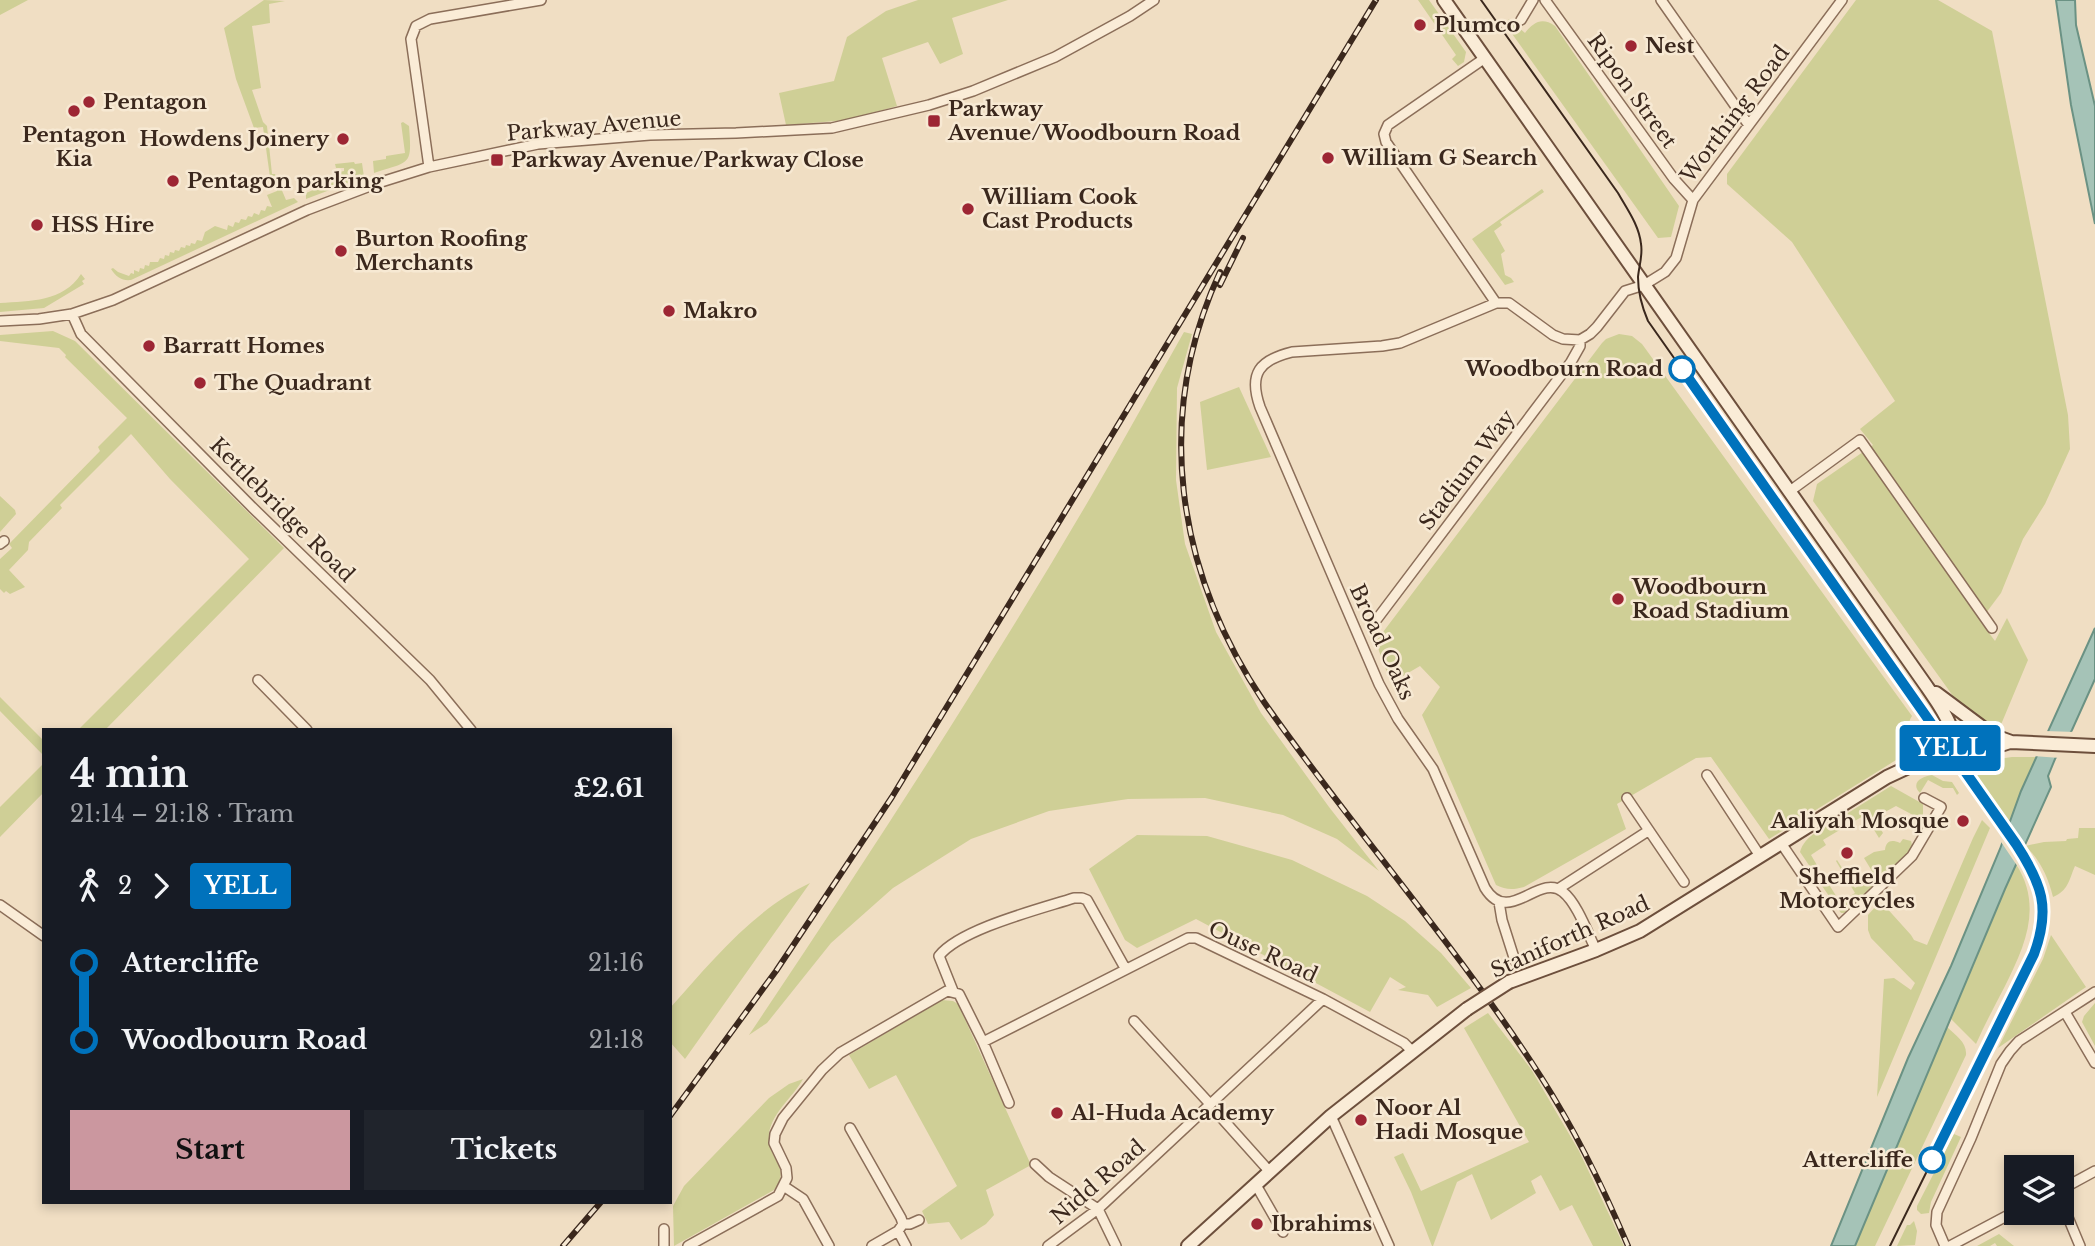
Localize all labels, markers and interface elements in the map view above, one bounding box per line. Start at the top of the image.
place label: Plumco [1434,12,1520,38]
marker: Plumco [1412,17,1428,33]
street label: Ripon Street [1582,29,1682,153]
place label: Nest [1645,33,1694,59]
marker: Nest [1623,38,1639,54]
street label: Worthing Road [1674,40,1795,189]
place label: Pentagon [103,89,207,115]
marker: Pentagon [81,94,97,110]
place label: Parkway Avenue/Woodbourn Road [947,96,1241,146]
marker: Pentagon Kia [66,103,82,119]
street label: Parkway Avenue [505,105,683,147]
marker: Parkway Avenue/Woodbourn Road [926,113,942,129]
place label: Pentagon Kia [22,122,126,172]
place label: Howdens Joinery [139,126,329,152]
marker: Howdens Joinery [335,131,351,147]
place label: William G Search [1341,145,1538,171]
place label: Parkway Avenue/Parkway Close [511,147,864,173]
marker: William G Search [1320,150,1336,166]
marker: Parkway Avenue/Parkway Close [489,152,505,168]
place label: Pentagon parking [187,168,384,194]
marker: Pentagon parking [165,173,181,189]
place label: William Cook Cast Products [981,184,1138,234]
marker: William Cook Cast Products [960,201,976,217]
place label: HSS Hire [51,212,154,238]
marker: HSS Hire [29,217,45,233]
place label: Burton Roofing Merchants [355,226,528,276]
marker: Burton Roofing Merchants [333,243,349,259]
place label: Makro [683,298,757,324]
marker: Makro [661,303,677,319]
place label: Barratt Homes [163,333,325,359]
marker: Barratt Homes [141,338,157,354]
place label: Woodbourn Road [1464,356,1663,382]
marker: Woodbourn Road [1669,356,1695,382]
place label: The Quadrant [214,370,371,396]
marker: The Quadrant [192,375,208,391]
street label: Stadium Way [1413,404,1521,535]
street label: Kettlebridge Road [204,432,360,588]
place label: Woodbourn Road Stadium [1631,574,1789,624]
street label: Broad Oaks [1344,580,1420,704]
marker: Woodbourn Road Stadium [1610,591,1626,607]
line badge: YELL [1901,725,1999,771]
text: YELL [1914,733,1986,762]
text: 4 min [70,750,189,797]
text: £2.61 [573,772,644,804]
text: 21:14 – 21:18 · Tram [70,800,294,828]
place label: Aaliyah Mosque [1770,808,1949,834]
marker: Aaliyah Mosque [1955,813,1971,829]
marker: Sheffield Motorcycles [1839,845,1855,861]
place label: Sheffield Motorcycles [1779,864,1915,914]
icon: walk [70,867,108,905]
icon: forward [142,867,180,905]
text: YELL [204,871,277,900]
text: 2 [118,872,132,900]
street label: Staniforth Road [1487,890,1653,984]
street label: Ouse Road [1204,915,1322,989]
text: Attercliffe [122,947,259,979]
text: 21:16 [588,949,644,977]
text: Woodbourn Road [122,1024,367,1056]
text: 21:18 [589,1026,644,1054]
place label: Noor Al Hadi Mosque [1375,1095,1523,1145]
place label: Al-Huda Academy [1070,1100,1275,1126]
marker: Al-Huda Academy [1049,1105,1065,1121]
button: Start [70,1110,350,1190]
button: Tickets [364,1110,644,1190]
marker: Noor Al Hadi Mosque [1353,1112,1369,1128]
street label: Nidd Road [1046,1134,1150,1230]
place label: Attercliffe [1801,1147,1913,1173]
marker: Attercliffe [1919,1147,1945,1173]
map controls [2004,1155,2074,1225]
button: layers [2004,1155,2074,1225]
place label: Ibrahims [1271,1211,1372,1237]
marker: Ibrahims [1249,1216,1265,1232]

